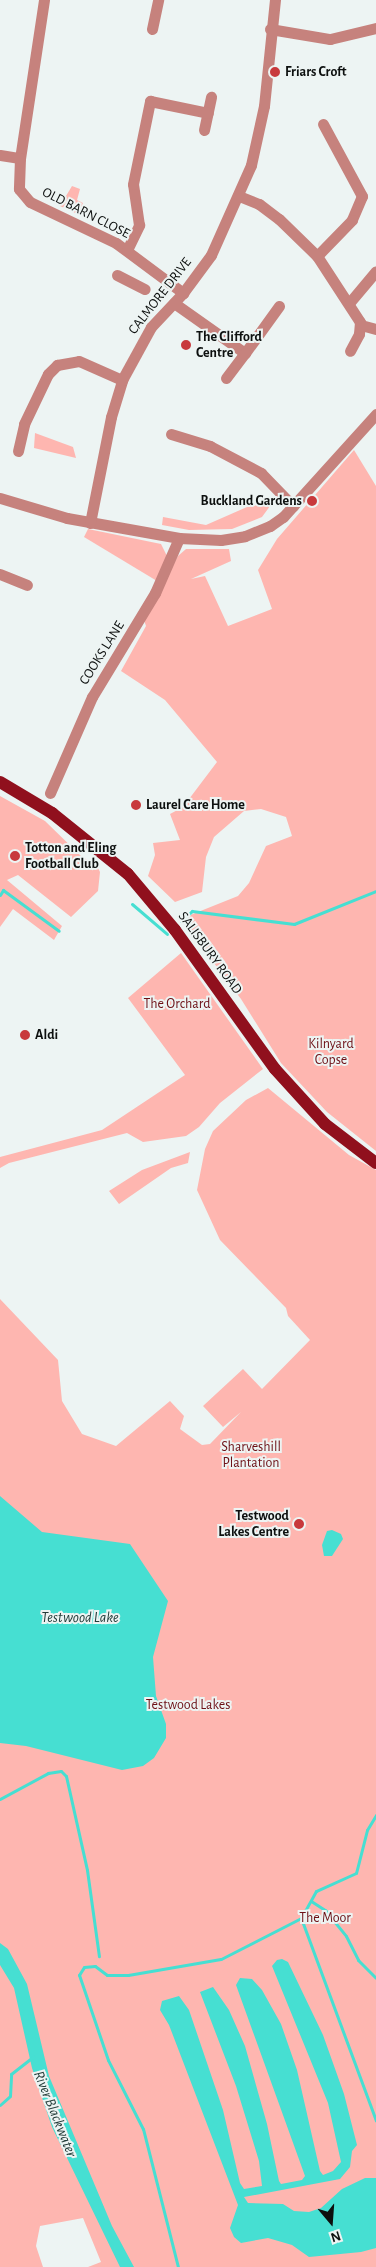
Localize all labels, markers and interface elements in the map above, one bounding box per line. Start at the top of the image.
place label: Friars Croft [285,64,346,80]
marker: Friars Croft [269,66,281,78]
street label: OLD BARN CLOSE [39,184,133,242]
street label: CALMORE DRIVE [125,254,195,338]
place label: The Clifford Centre [196,329,262,362]
marker: The Clifford Centre [180,339,192,351]
place label: Buckland Gardens [201,493,302,509]
marker: Buckland Gardens [306,495,318,507]
street label: COOKS LANE [76,618,128,688]
place label: Laurel Care Home [146,797,245,813]
marker: Laurel Care Home [130,799,142,811]
place label: Totton and Eling Football Club [25,840,116,872]
marker: Totton and Eling Football Club [9,850,21,862]
street label: SALISBURY ROAD [174,909,246,997]
park label: The Orchard [144,996,210,1012]
place label: Aldi [35,1027,58,1043]
marker: Aldi [19,1029,31,1041]
park label: Kilnyard Copse [308,1036,354,1068]
park label: Sharveshill Plantation [221,1439,281,1471]
place label: Testwood Lakes Centre [218,1508,289,1540]
marker: Testwood Lakes Centre [293,1518,305,1530]
water label: Testwood Lake [41,1609,119,1627]
park label: Testwood Lakes [146,1697,230,1713]
park label: The Moor [299,1910,351,1926]
water label: River Blackwater [29,2068,81,2160]
north arrow [306,2197,356,2247]
text: N [329,2228,342,2244]

